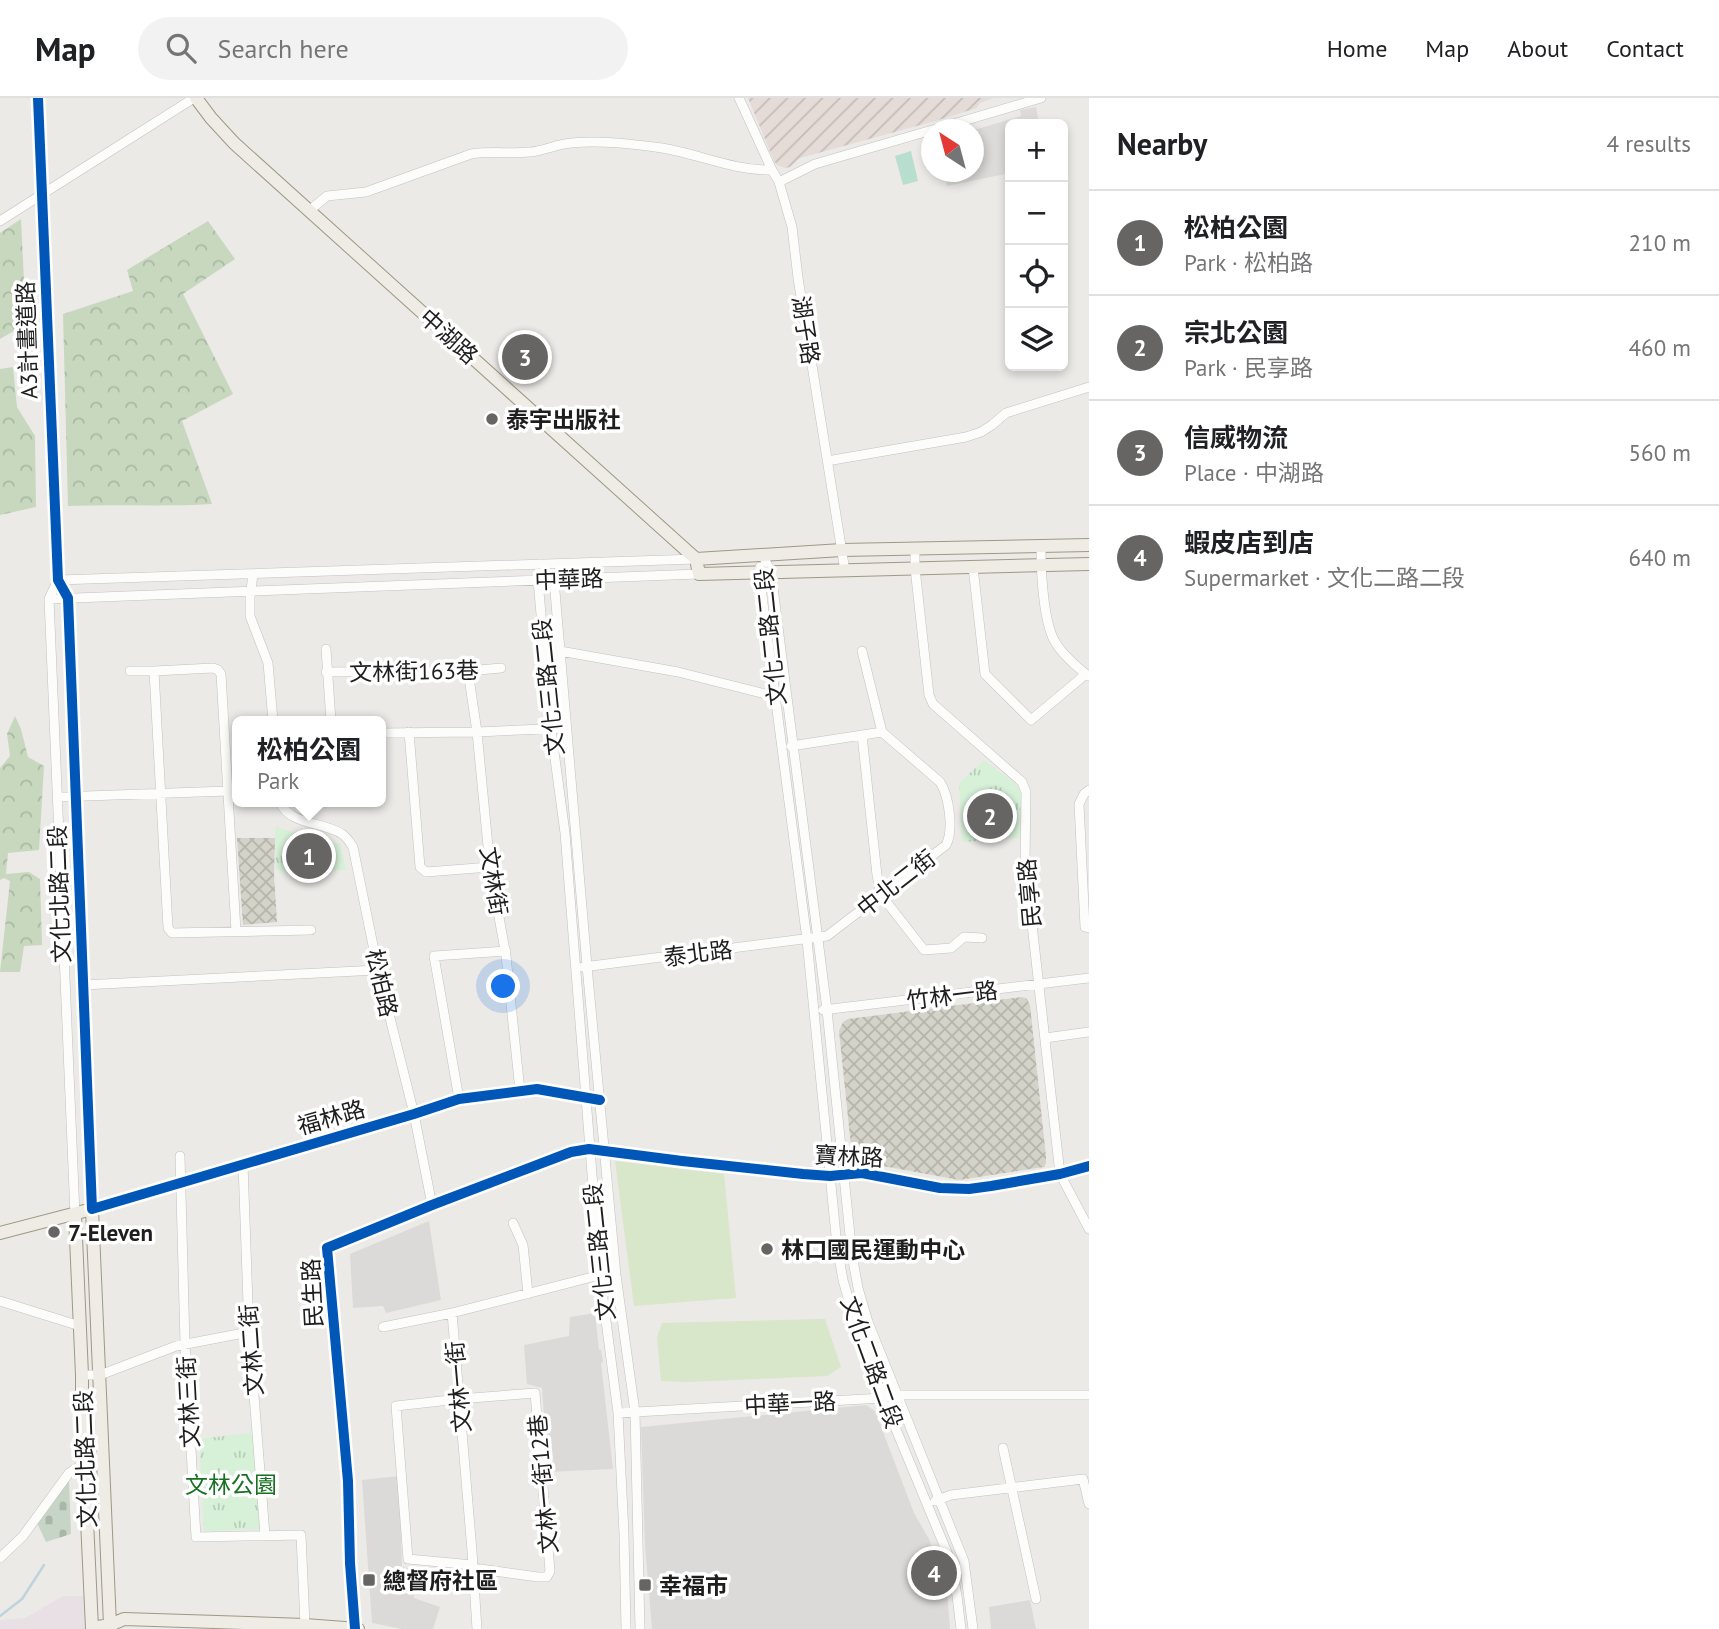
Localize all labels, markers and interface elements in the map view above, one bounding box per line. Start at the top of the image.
search box [138,17,628,80]
text: Map [35,27,96,70]
icon: search [162,29,200,67]
text: Search here [218,32,349,65]
text: Home [1327,33,1387,64]
text: Map [1425,33,1469,64]
text: About [1507,33,1568,64]
text: Contact [1606,33,1684,64]
north arrow [921,119,984,182]
map controls [1005,119,1068,371]
button: + [1005,119,1068,182]
text: Nearby [1117,124,1207,163]
text: 4 results [1607,129,1691,158]
button: − [1005,182,1068,245]
text: 松柏公園 [1184,211,1288,244]
text: 1 [1133,228,1147,257]
text: 210 m [1629,228,1691,257]
button: locate [1005,245,1068,308]
text: Park · 松柏路 [1184,248,1313,277]
street label: A3計畫道路 [10,281,44,399]
street label: 湖子路 [786,294,826,366]
street label: 中湖路 [414,302,484,370]
button: layers [1005,308,1068,371]
text: 宗北公園 [1184,316,1288,349]
pin: 3 [502,331,548,383]
text: 2 [1133,333,1147,362]
text: 460 m [1629,333,1691,362]
text: Park · 民享路 [1184,353,1313,382]
place label: 泰宇出版社 [506,405,621,434]
marker: 泰宇出版社 [484,411,500,427]
text: 信威物流 [1184,421,1288,454]
text: 3 [1133,438,1147,467]
text: 560 m [1629,438,1691,467]
text: Place · 中湖路 [1184,458,1324,487]
text: 蝦皮店到店 [1184,526,1314,559]
text: 4 [1133,543,1147,572]
text: 640 m [1629,543,1691,572]
street label: 中華路 [534,563,604,595]
text: Supermarket · 文化二路二段 [1184,563,1465,592]
street label: 文化二路二段 [748,567,792,707]
street label: 文化三路二段 [526,617,570,757]
street label: 文林街163巷 [349,655,479,687]
popup [232,716,386,807]
text: 松柏公園 [257,733,361,766]
text: Park [257,766,299,795]
pin: 2 [967,790,1013,842]
street label: 文化北路二段 [42,825,76,963]
pin: 1 [286,830,332,882]
street label: 中北二街 [851,843,941,923]
street label: 文林街 [474,845,514,917]
street label: 民享路 [1012,857,1046,929]
street label: 泰北路 [662,934,734,972]
street label: 松柏路 [360,946,404,1020]
your location [486,969,520,1003]
street label: 竹林一路 [905,975,999,1015]
street label: 福林路 [294,1094,368,1140]
street label: 寶林路 [814,1140,884,1172]
street label: 文化三路二段 [577,1182,621,1322]
place label: 7-Eleven [68,1218,153,1247]
marker: 7-Eleven [46,1224,62,1240]
place label: 林口國民運動中心 [781,1235,965,1264]
marker: 林口國民運動中心 [759,1241,775,1257]
street label: 民生路 [296,1258,328,1328]
street label: 文化二路二段 [835,1292,909,1432]
street label: 文林二街 [233,1303,269,1397]
street label: 文林一街 [440,1340,476,1434]
street label: 文林三街 [171,1355,205,1449]
street label: 中華一路 [743,1386,837,1420]
street label: 文化北路二段 [68,1390,102,1528]
street label: 文林一街12巷 [522,1413,564,1555]
park label: 文林公園 [185,1470,277,1499]
pin: 4 [911,1547,957,1599]
place label: 總督府社區 [383,1566,498,1595]
place label: 幸福市 [659,1571,728,1600]
marker: 總督府社區 [361,1572,377,1588]
marker: 幸福市 [637,1577,653,1593]

